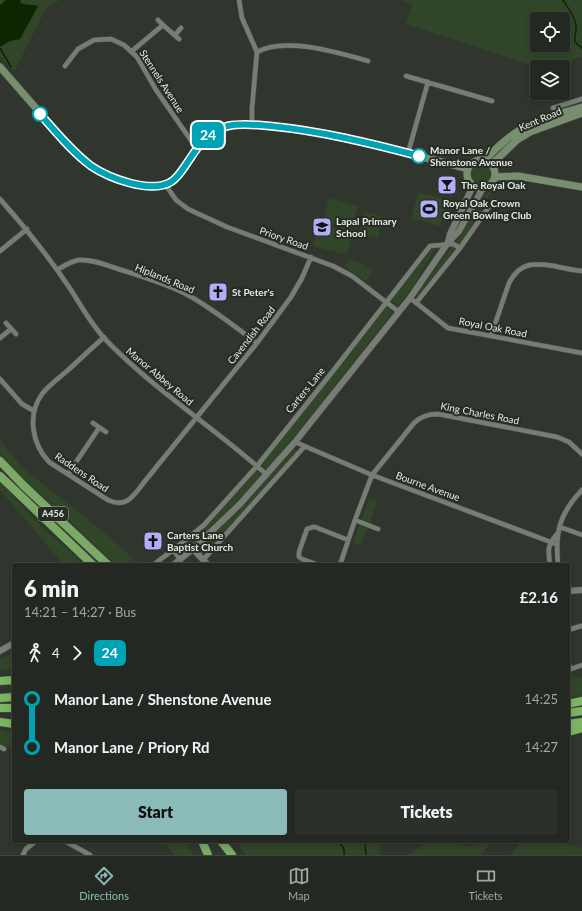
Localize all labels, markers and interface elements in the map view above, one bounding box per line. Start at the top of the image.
map controls [530,12,570,100]
button: locate [530,12,570,52]
street label: Stennels Avenue [137,47,187,115]
button: layers [530,60,570,100]
street label: Kent Road [517,105,563,133]
unlabelled marker [32,106,48,122]
line badge: 24 [190,122,226,148]
text: 24 [200,126,216,143]
place label: Manor Lane / Shenstone Avenue [430,144,513,168]
marker: Manor Lane / Shenstone Avenue [411,148,427,164]
bar icon: The Royal Oak [436,174,458,196]
place label: The Royal Oak [461,179,526,191]
place label: Royal Oak Crown Green Bowling Club [443,197,532,221]
sports icon: Royal Oak Crown Green Bowling Club [418,198,440,220]
place label: Lapal Primary School [336,215,398,239]
school or university icon: Lapal Primary School [311,216,333,238]
street label: Priory Road [258,224,310,252]
street label: Hiplands Road [133,261,197,295]
church icon: St Peter's [207,281,229,303]
place label: St Peter's [232,286,274,298]
street label: Cavendish Road [225,304,277,366]
street label: Royal Oak Road [458,315,528,339]
street label: Manor Abbey Road [124,344,196,408]
street label: Carters Lane [283,365,327,415]
street label: King Charles Road [440,399,520,427]
street label: Raddens Road [53,450,111,494]
street label: Bourne Avenue [394,469,462,503]
road number: A456 [38,507,68,521]
place label: Carters Lane Baptist Church [167,529,233,553]
church icon: Carters Lane Baptist Church [142,530,164,552]
text: 6 min [24,575,79,602]
text: £2.16 [520,588,558,606]
text: 14:21 – 14:27 · Bus [24,604,136,620]
icon: walk [24,642,46,664]
icon: forward [66,642,88,664]
text: 24 [102,644,118,661]
text: 4 [52,645,60,661]
text: Manor Lane / Shenstone Avenue [54,690,272,708]
text: 14:25 [525,691,558,707]
text: Manor Lane / Priory Rd [54,738,209,756]
text: 14:27 [525,739,558,755]
button: Start [24,789,287,835]
button: Tickets [295,789,558,835]
tab: Directions [79,865,129,902]
tab: Map [288,865,310,902]
tab: Tickets [468,865,503,902]

